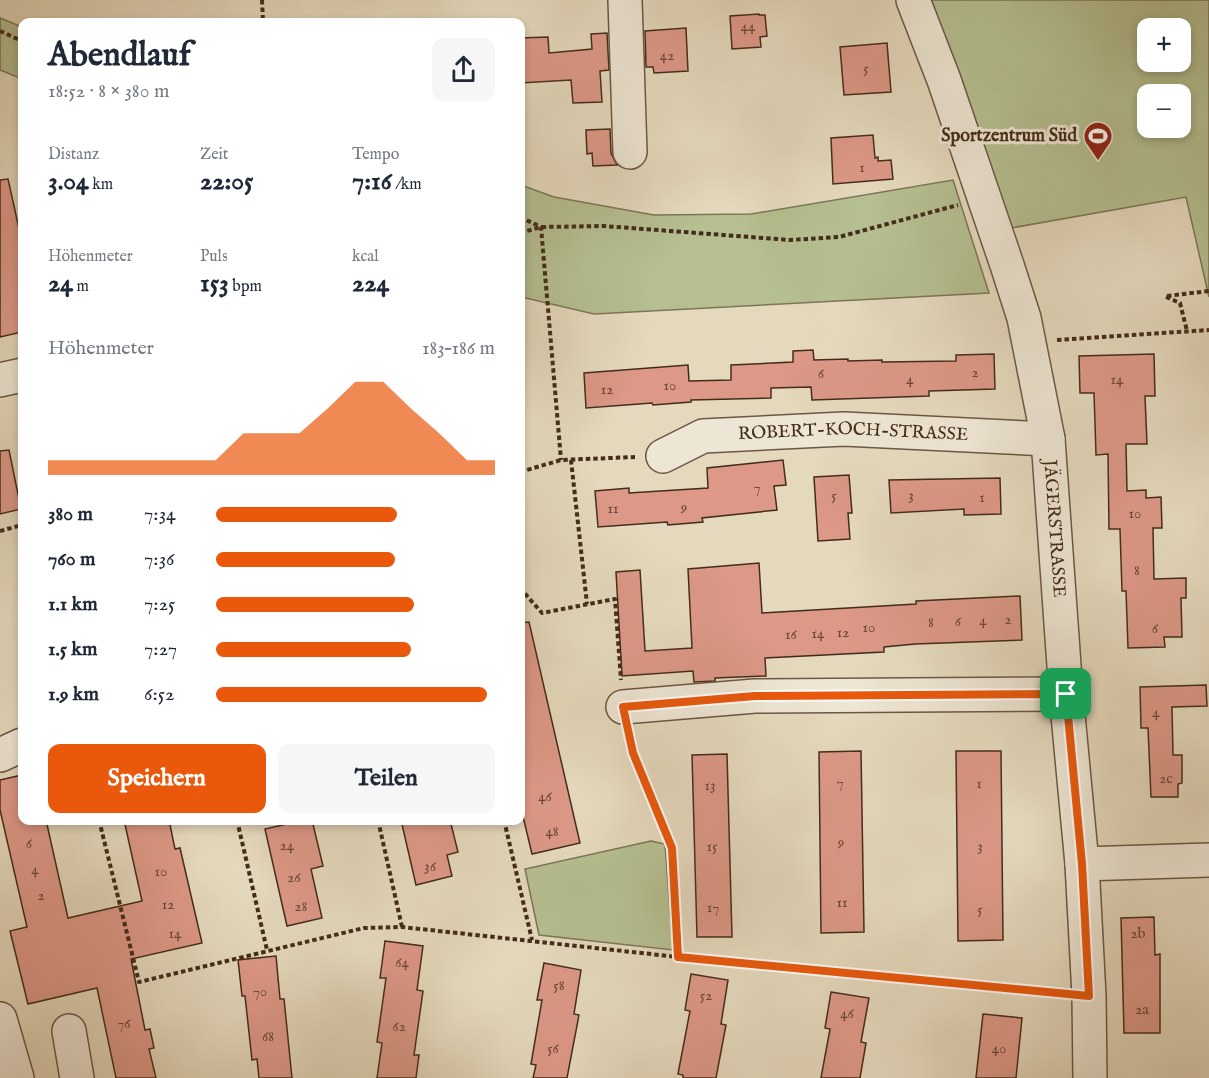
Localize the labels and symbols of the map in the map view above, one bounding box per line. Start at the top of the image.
house number: 44 [741,17,756,36]
house number: 42 [660,46,674,65]
house number: 5 [863,59,869,78]
sports icon: Sportzentrum Süd [1082,120,1114,162]
place label: Sportzentrum Süd [941,125,1077,148]
house number: 1 [859,158,865,177]
house number: 2 [971,363,979,382]
house number: 6 [818,364,825,383]
house number: 4 [906,370,914,389]
house number: 14 [1111,370,1124,389]
house number: 10 [664,376,676,395]
house number: 12 [601,380,613,399]
street label: ROBERT-KOCH-STRASSE [737,417,969,447]
street label: JÄGERSTRASSE [1038,457,1071,598]
house number: 7 [753,478,761,497]
house number: 5 [831,486,837,505]
house number: 3 [908,486,914,505]
house number: 1 [979,488,985,507]
house number: 9 [680,498,687,517]
house number: 11 [607,499,619,518]
house number: 10 [1129,504,1141,523]
house number: 8 [1134,561,1140,580]
house number: 2 [1004,610,1012,629]
house number: 4 [979,611,987,630]
house number: 6 [955,612,962,631]
house number: 8 [928,613,934,632]
house number: 10 [863,618,875,637]
house number: 6 [1152,619,1159,638]
house number: 12 [837,623,849,642]
house number: 14 [812,624,825,643]
house number: 16 [785,625,798,644]
pin [1040,668,1091,719]
house number: 4 [1152,703,1160,722]
house number: 2c [1159,769,1173,788]
house number: 7 [836,773,844,792]
house number: 1 [976,774,982,793]
house number: 13 [704,776,716,795]
house number: 46 [538,787,553,806]
house number: 48 [545,822,559,841]
house number: 9 [837,833,844,852]
house number: 6 [26,834,33,853]
house number: 24 [280,836,295,855]
house number: 15 [706,837,718,856]
house number: 3 [977,837,983,856]
house number: 36 [424,857,437,876]
house number: 4 [31,860,39,879]
house number: 10 [155,862,167,881]
house number: 26 [287,868,301,887]
house number: 2 [37,886,45,905]
house number: 11 [836,893,848,912]
house number: 12 [162,895,174,914]
house number: 28 [295,897,308,916]
house number: 17 [707,898,719,917]
house number: 5 [977,900,983,919]
house number: 14 [169,924,182,943]
house number: 2b [1130,924,1146,943]
house number: 64 [395,953,409,972]
house number: 58 [553,976,565,995]
house number: 70 [253,982,267,1001]
house number: 52 [700,986,712,1005]
house number: 2a [1135,1000,1149,1019]
house number: 46 [840,1004,855,1023]
house number: 76 [117,1014,131,1033]
house number: 62 [392,1017,406,1036]
house number: 68 [262,1027,274,1046]
house number: 56 [547,1039,560,1058]
house number: 40 [992,1039,1006,1058]

